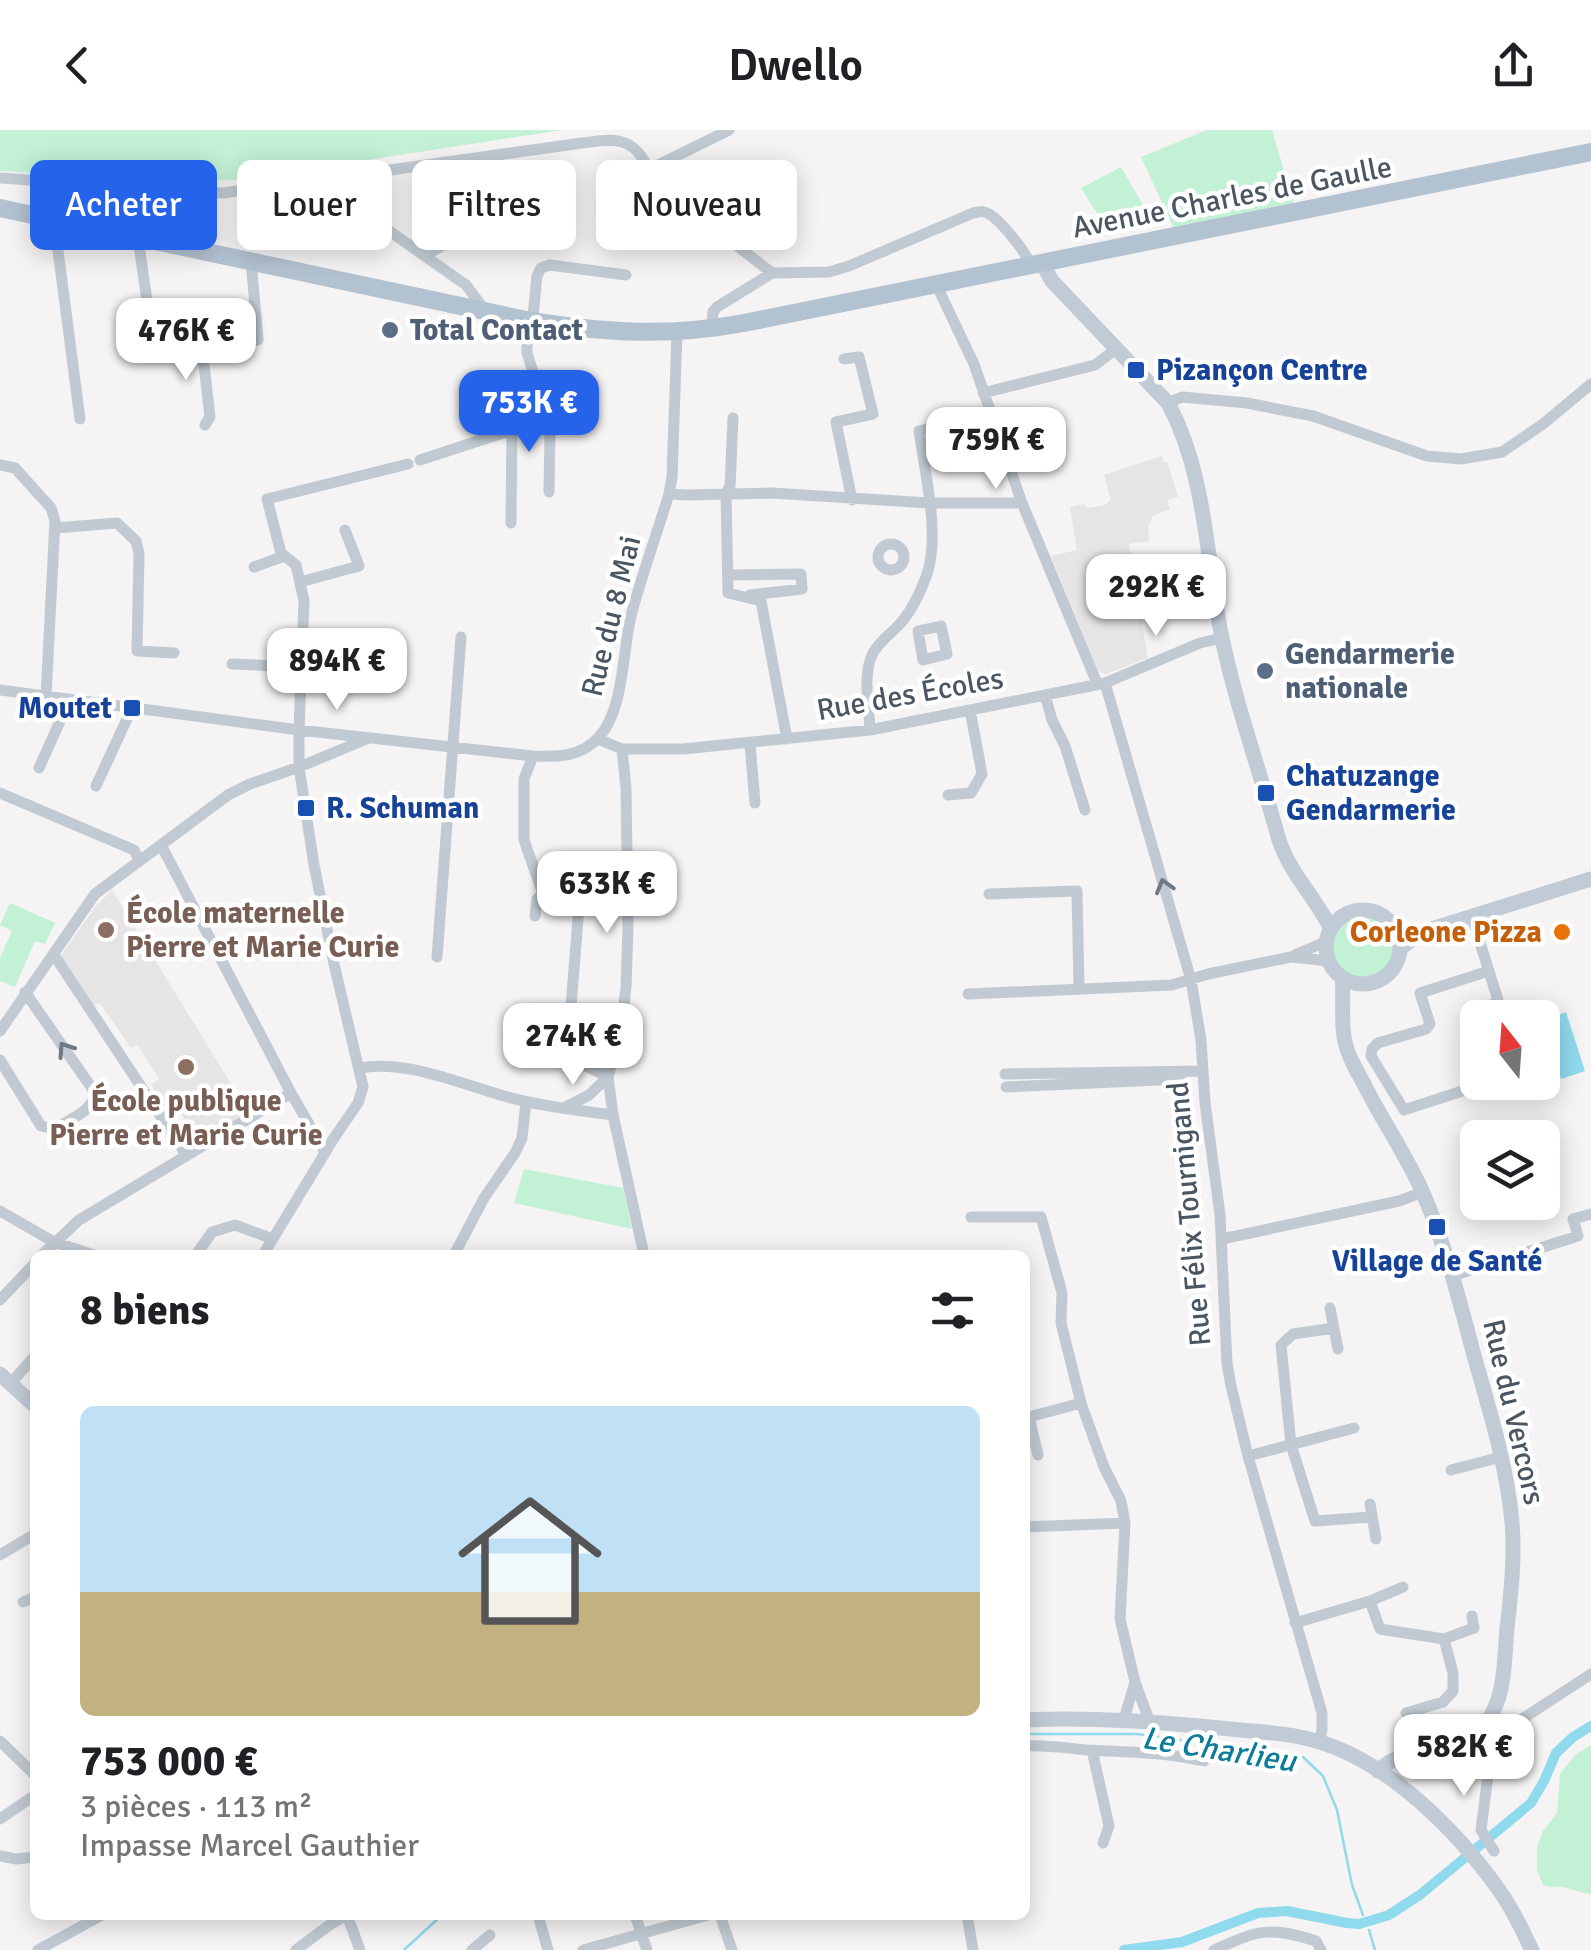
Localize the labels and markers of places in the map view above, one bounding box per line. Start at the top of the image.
pin: 476K € [105,298,267,383]
place label: Total Contact [410,312,583,349]
marker: Total Contact [379,319,401,341]
place label: Pizançon Centre [1156,352,1368,389]
marker: Pizançon Centre [1125,359,1147,381]
pin: 753K € [448,370,610,455]
pin: 759K € [915,407,1077,492]
pin: 292K € [1075,554,1237,639]
pin: 894K € [256,628,418,713]
place label: Gendarmerie nationale [1285,636,1455,707]
marker: Gendarmerie nationale [1254,660,1276,682]
place label: Moutet [18,690,112,727]
marker: Moutet [121,697,143,719]
place label: Chatuzange Gendarmerie [1286,758,1456,829]
marker: Chatuzange Gendarmerie [1255,782,1277,804]
place label: R. Schuman [326,790,479,827]
marker: R. Schuman [295,797,317,819]
pin: 633K € [526,851,688,936]
place label: École maternelle Pierre et Marie Curie [126,894,399,966]
place label: Corleone Pizza [1350,914,1542,951]
marker: École maternelle Pierre et Marie Curie [95,919,117,941]
marker: Corleone Pizza [1551,921,1573,943]
pin: 274K € [492,1003,654,1088]
marker: École publique Pierre et Marie Curie [175,1056,197,1078]
place label: École publique Pierre et Marie Curie [49,1082,323,1154]
marker: Village de Santé [1426,1216,1448,1238]
place label: Village de Santé [1332,1243,1542,1280]
pin: 582K € [1383,1714,1545,1799]

